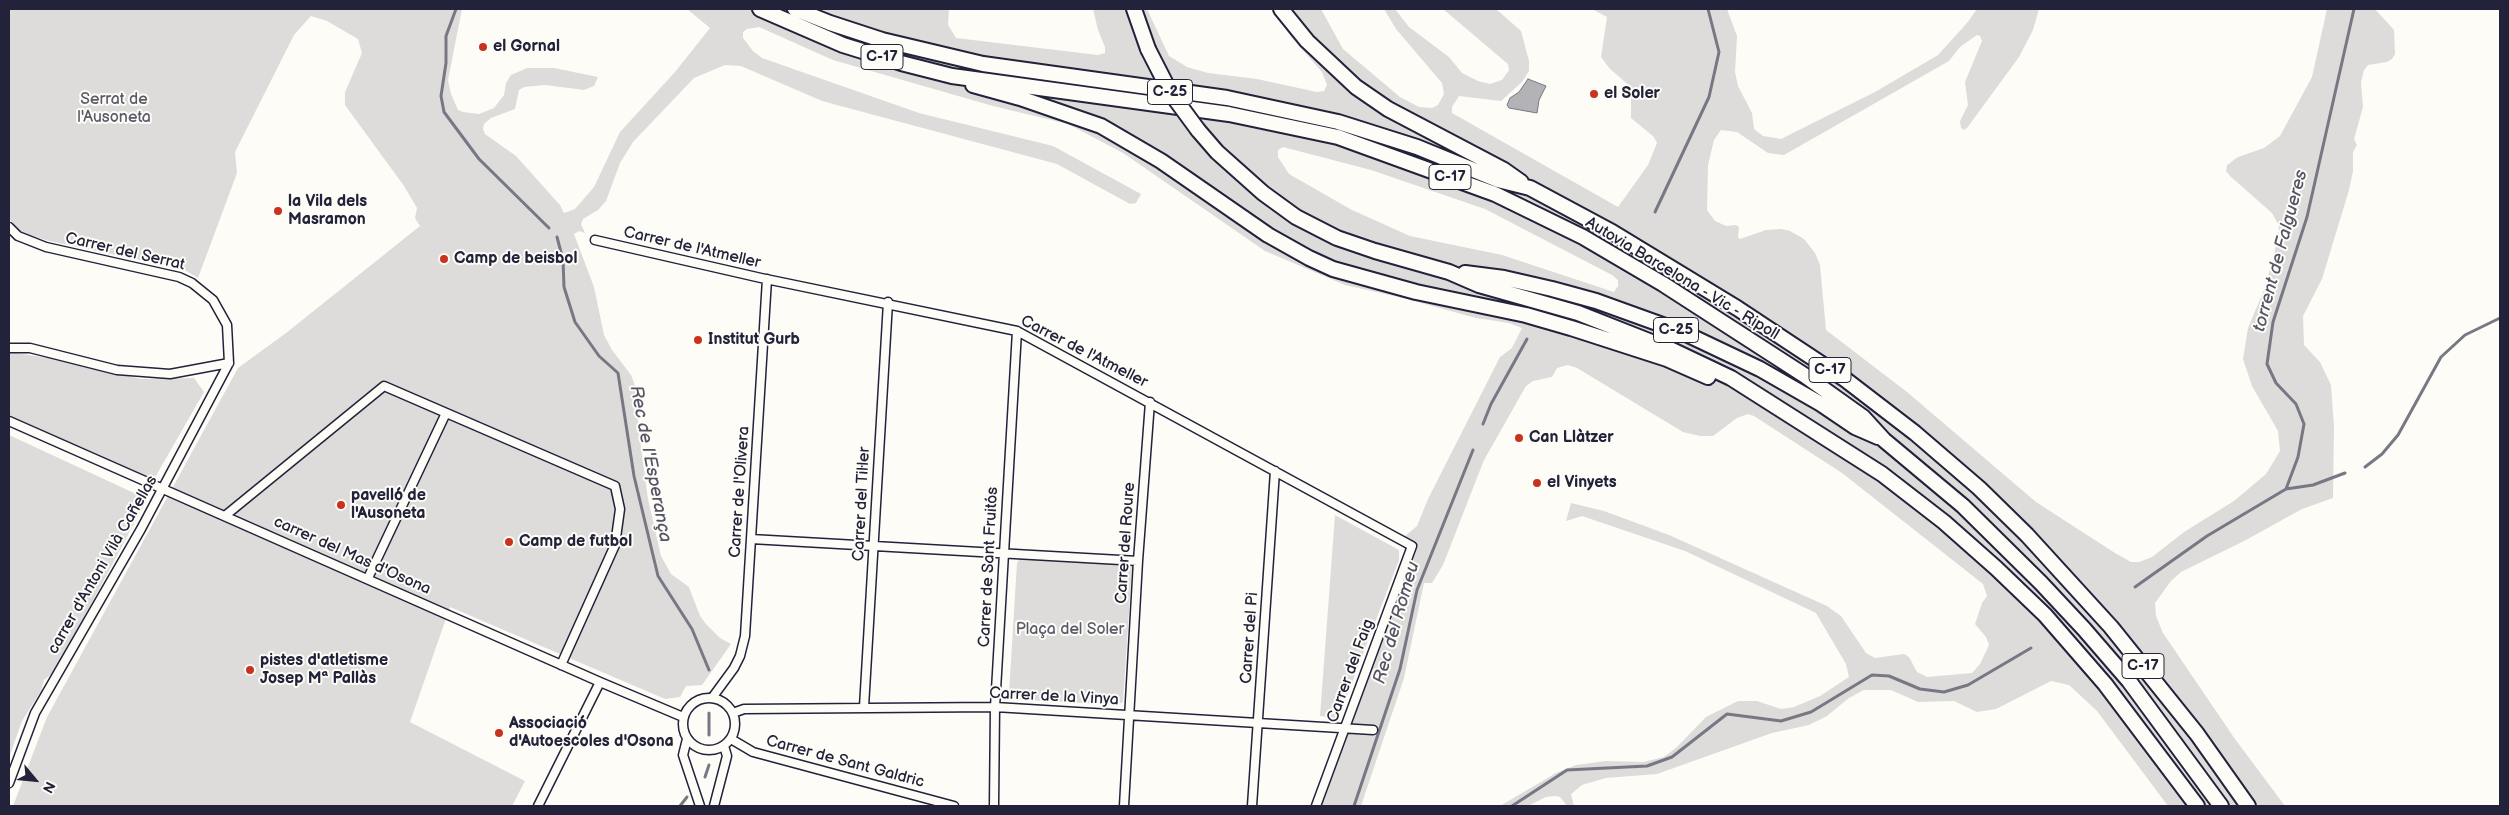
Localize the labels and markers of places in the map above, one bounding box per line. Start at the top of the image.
place label: el Gornal [493,37,560,57]
marker: el Gornal [477,41,489,53]
place label: el Soler [1604,84,1660,104]
marker: el Soler [1588,88,1600,100]
place label: la Vila dels Masramon [288,192,367,230]
marker: la Vila dels Masramon [272,205,284,217]
place label: Camp de beisbol [454,249,578,269]
marker: Camp de beisbol [438,253,450,265]
place label: Institut Gurb [708,330,800,350]
marker: Institut Gurb [692,334,704,346]
place label: Can Llàtzer [1529,428,1614,448]
marker: Can Llàtzer [1513,432,1525,444]
place label: el Vinyets [1547,473,1617,493]
marker: el Vinyets [1531,477,1543,489]
place label: pavelló de l'Ausoneta [351,486,426,524]
marker: pavelló de l'Ausoneta [335,499,347,511]
place label: Camp de futbol [519,532,632,552]
marker: Camp de futbol [503,536,515,548]
place label: pistes d'atletisme Josep Mª Pallàs [260,651,388,689]
marker: pistes d'atletisme Josep Mª Pallàs [244,664,256,676]
place label: Associació d'Autoescoles d'Osona [509,714,674,752]
marker: Associació d'Autoescoles d'Osona [493,727,505,739]

